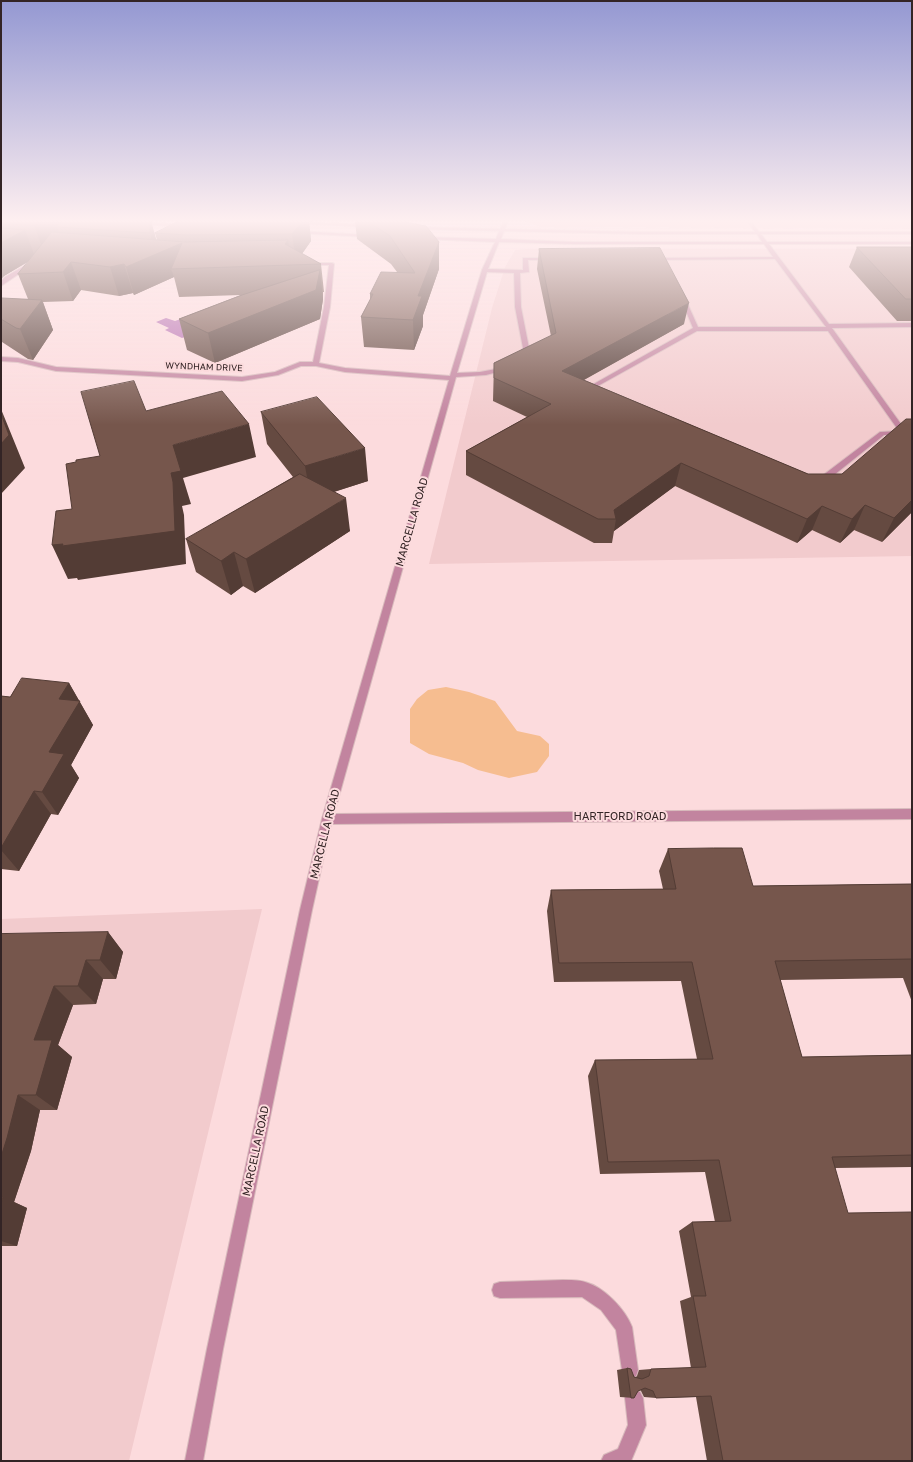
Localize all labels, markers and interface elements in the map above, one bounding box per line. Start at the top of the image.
street label: WYNDHAM DRIVE [165,360,243,374]
street label: MARCELLA ROAD [393,476,431,568]
street label: MARCELLA ROAD [307,788,343,880]
street label: HARTFORD ROAD [574,810,666,824]
street label: MARCELLA ROAD [240,1105,272,1197]

